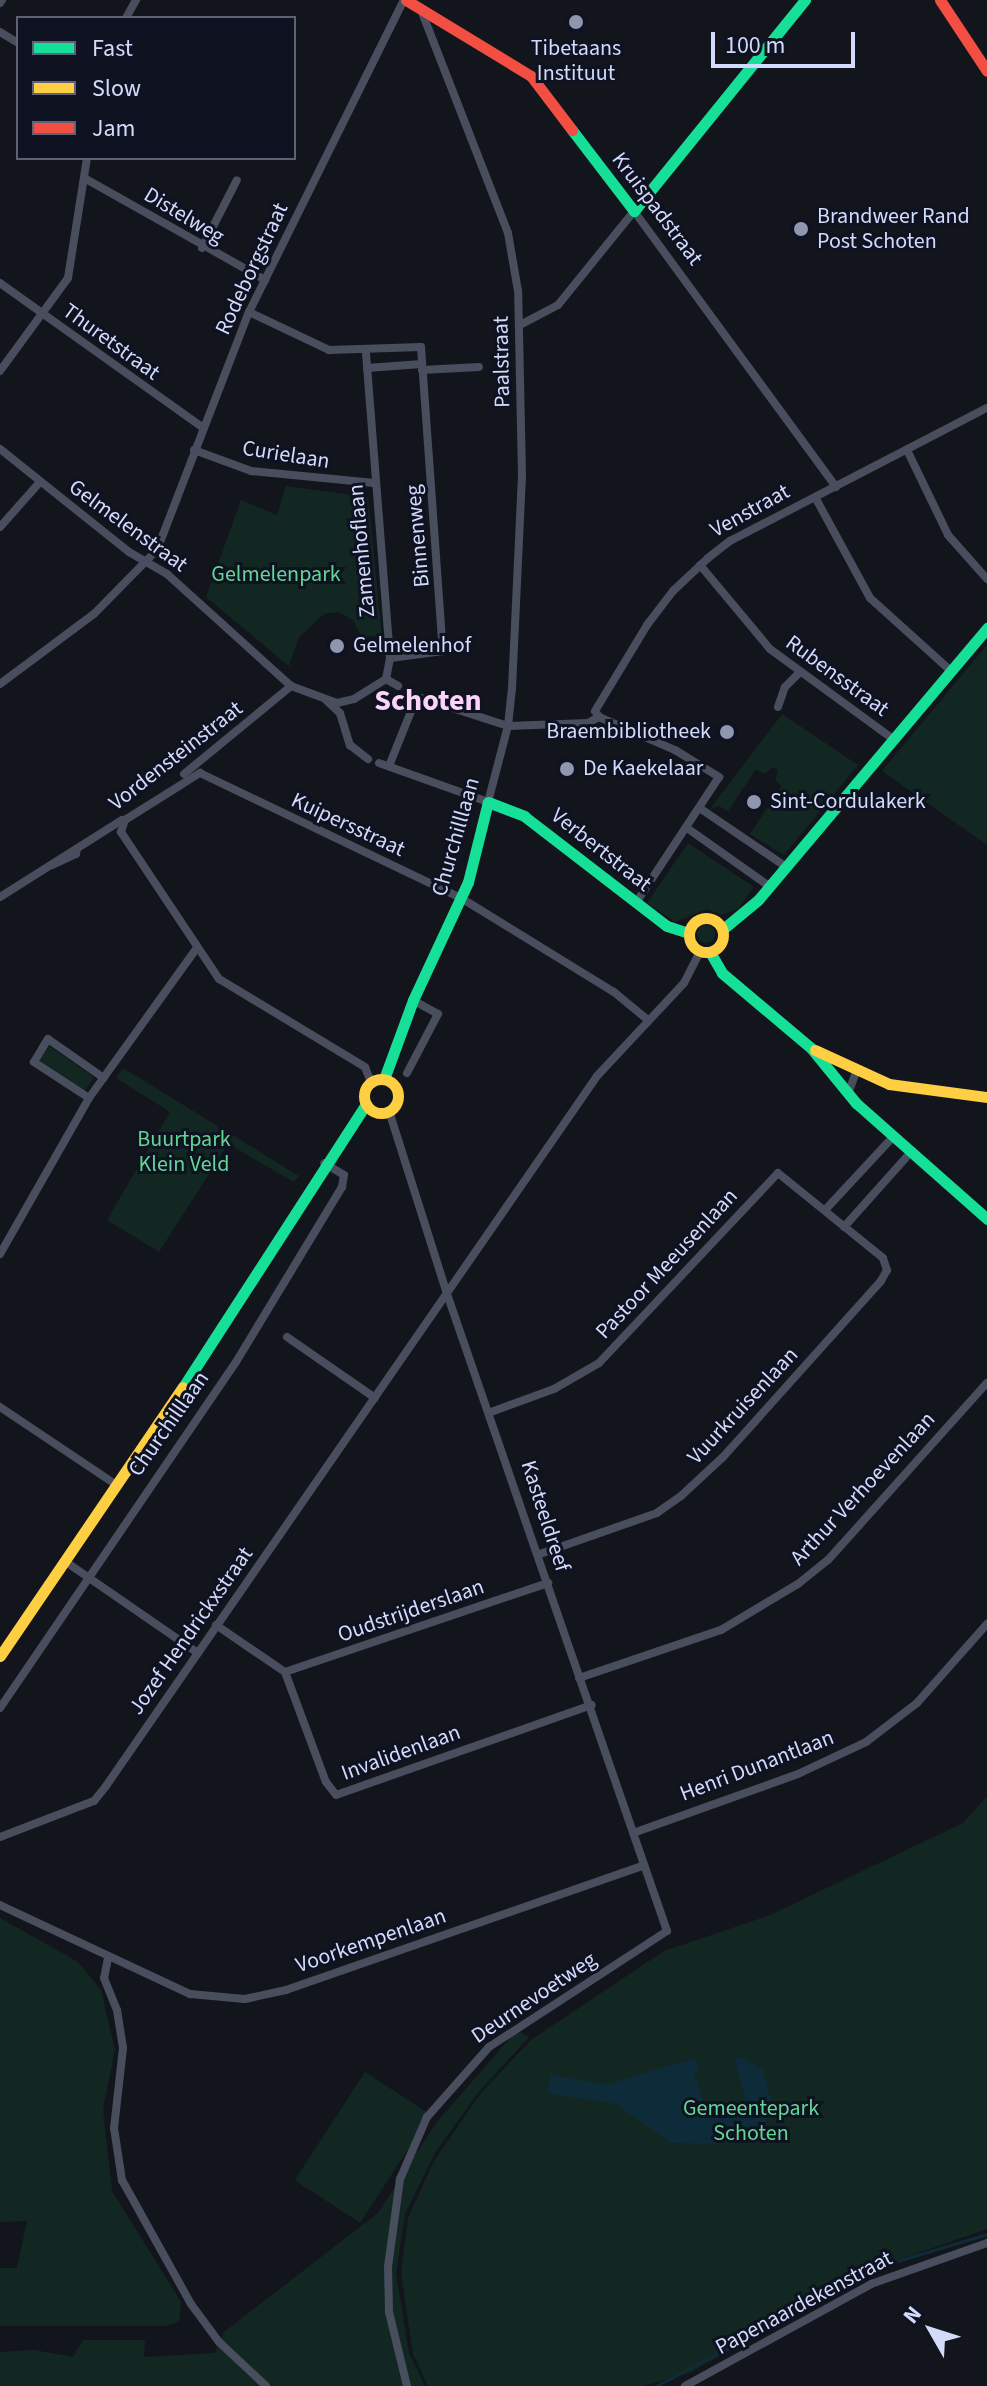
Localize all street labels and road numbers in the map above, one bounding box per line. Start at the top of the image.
street label: Kruispadstraat [606,147,708,271]
street label: Distelweg [139,182,229,250]
street label: Rodeborgstraat [210,199,294,339]
street label: Thuretstraat [57,298,165,386]
street label: Paalstraat [488,316,516,408]
street label: Curielaan [240,435,332,475]
street label: Gelmelenstraat [63,474,193,578]
street label: Venstraat [706,478,794,544]
street label: Zamenhoflaan [343,483,381,619]
street label: Binnenweg [400,484,436,588]
street label: Rubensstraat [780,630,894,722]
street label: Vordensteinstraat [104,696,248,816]
street label: Churchilllaan [426,775,486,899]
street label: Kuipersstraat [287,787,409,863]
street label: Verbertstraat [546,803,656,897]
street label: Pastoor Meeusenlaan [590,1183,744,1345]
street label: Vuurkruisenlaan [682,1342,804,1470]
street label: Churchilllaan [123,1366,215,1482]
street label: Arthur Verhoevenlaan [785,1407,941,1571]
street label: Kasteeldreef [515,1457,575,1575]
street label: Jozef Hendrickxstraat [123,1542,259,1720]
street label: Oudstrijderslaan [334,1574,488,1648]
street label: Invalidenlaan [338,1719,464,1787]
street label: Henri Dunantlaan [676,1725,838,1807]
street label: Voorkempenlaan [292,1903,450,1979]
street label: Deurnevoetweg [467,1947,601,2049]
street label: Papenaardekenstraat [711,2245,897,2361]

